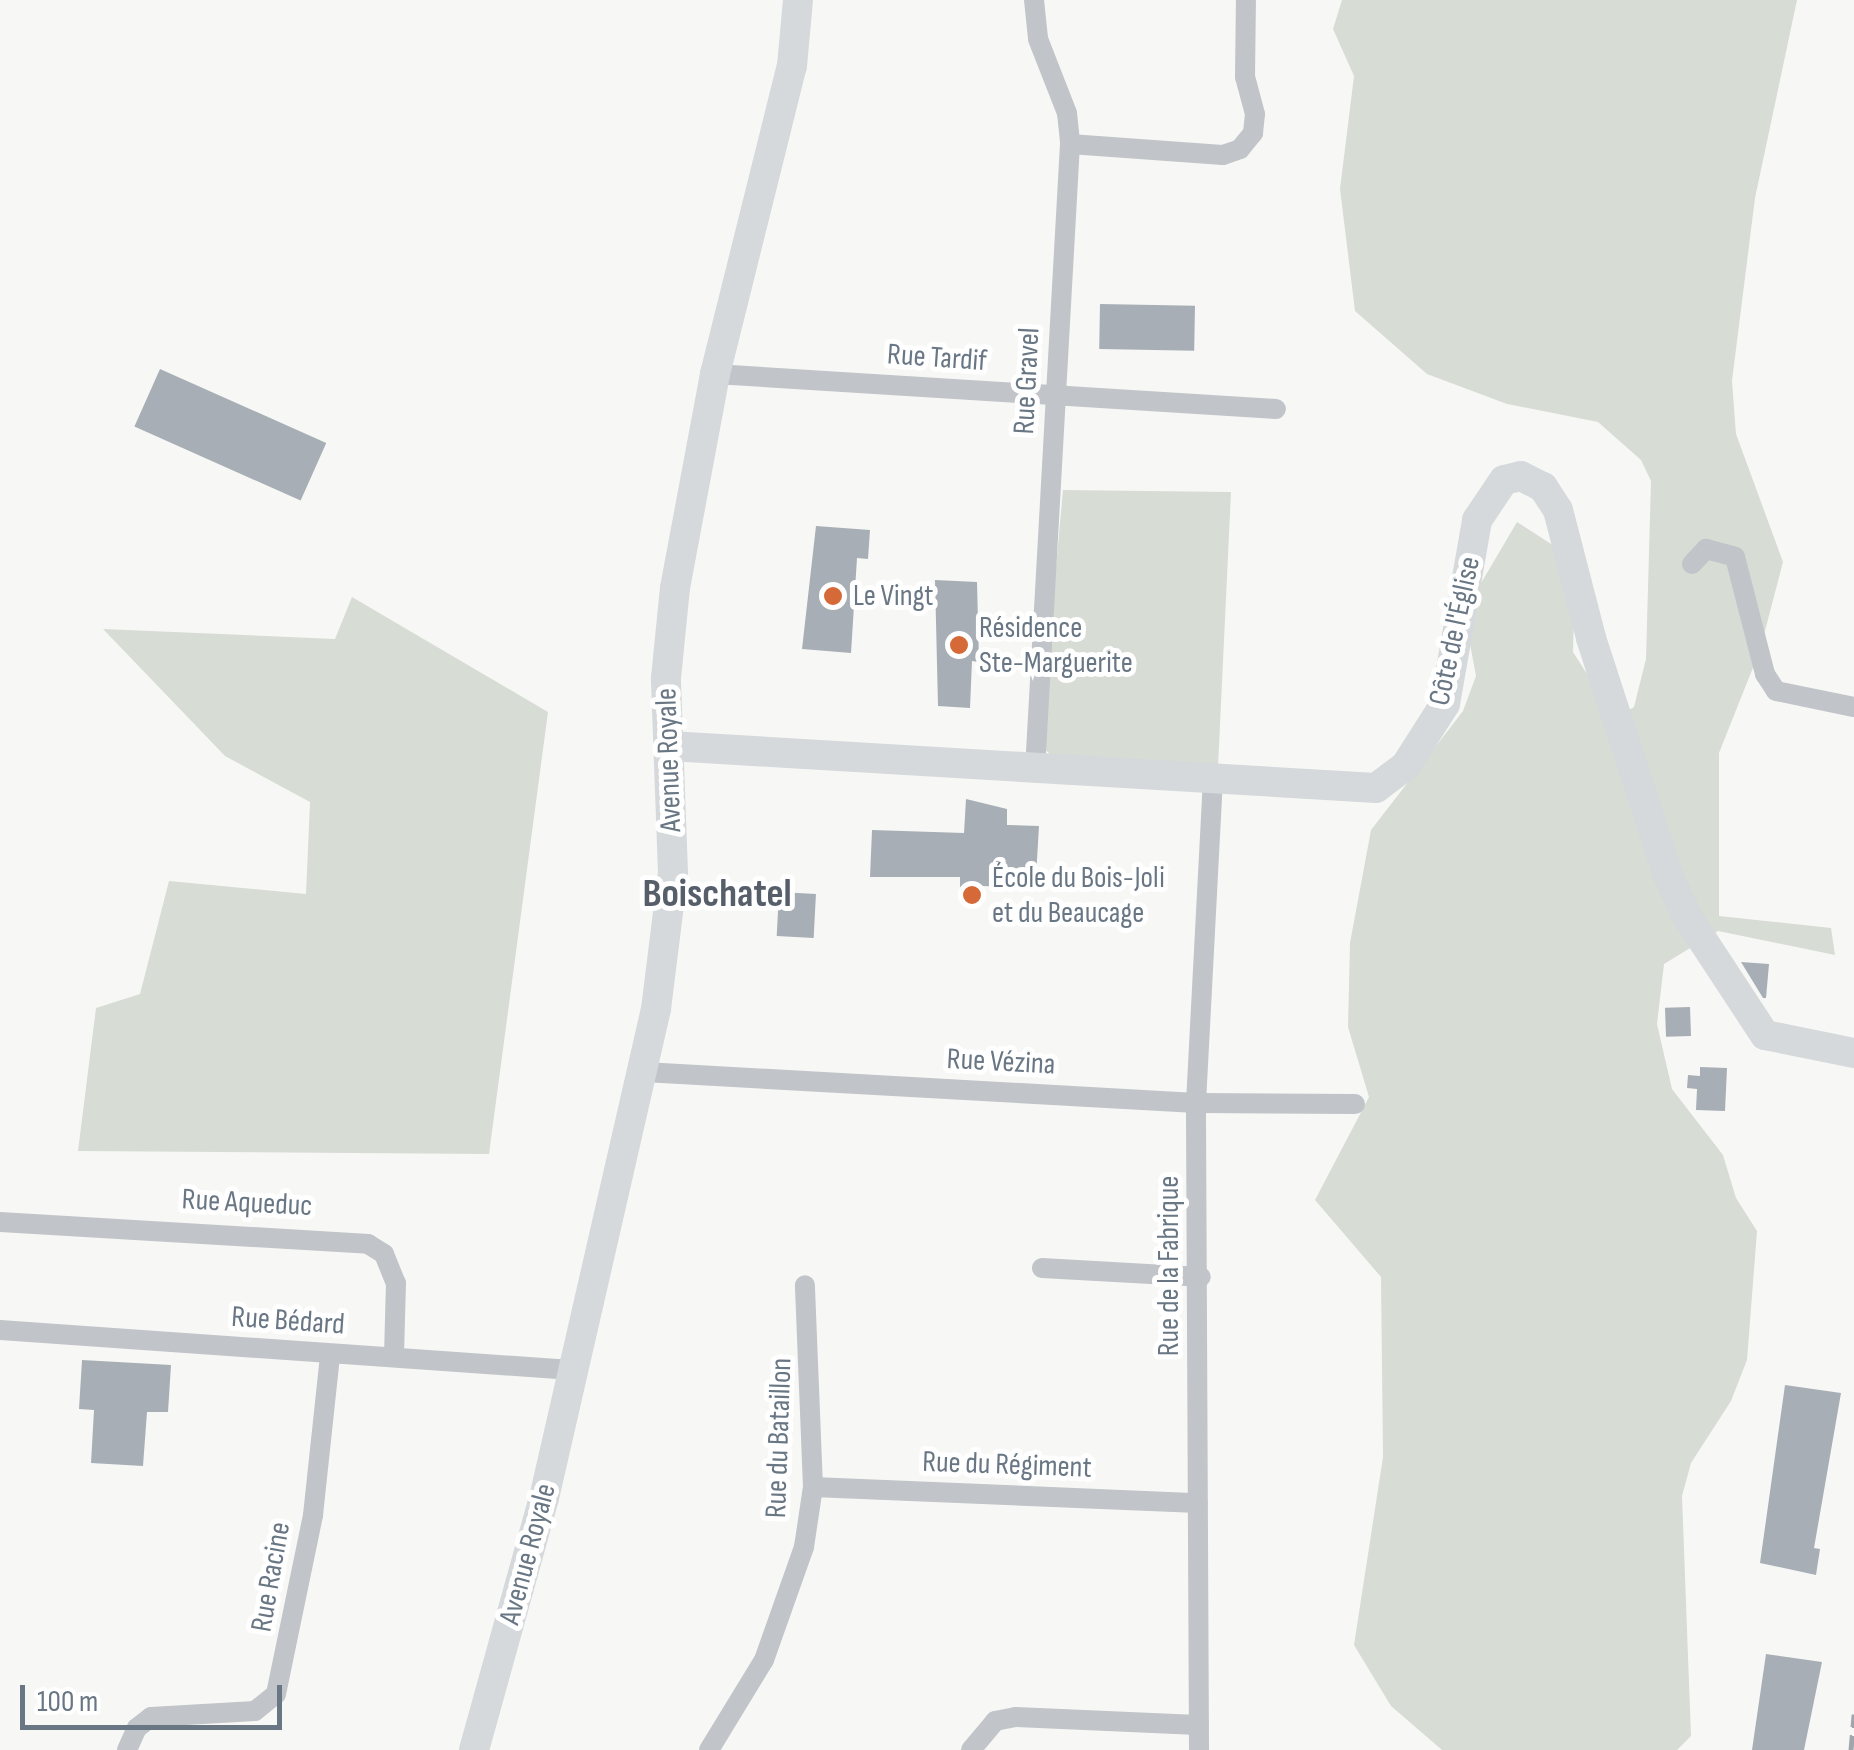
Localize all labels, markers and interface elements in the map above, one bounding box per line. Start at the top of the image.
street label: Rue Gravel [1006,327,1048,435]
street label: Rue Tardif [886,337,988,379]
street label: Côte de l'Église [1422,553,1488,709]
place label: Le Vingt [853,578,934,614]
marker: Le Vingt [822,585,844,607]
place label: Résidence Ste-Marguerite [979,610,1133,680]
marker: Résidence Ste-Marguerite [948,634,970,656]
street label: Avenue Royale [648,687,690,833]
place label: École du Bois-Joli et du Beaucage [992,860,1165,930]
district label: Boischatel [642,870,792,918]
marker: École du Bois-Joli et du Beaucage [961,884,983,906]
street label: Rue Vézina [946,1041,1056,1083]
street label: Rue de la Fabrique [1151,1176,1187,1356]
street label: Rue Aqueduc [181,1182,313,1224]
street label: Rue Bédard [230,1299,346,1343]
street label: Rue du Bataillon [758,1357,800,1519]
street label: Rue du Régiment [922,1444,1092,1486]
street label: Avenue Royale [492,1480,564,1628]
street label: Rue Racine [244,1519,298,1635]
scale bar [25,1665,288,1727]
text: 100 m [37,1684,98,1720]

